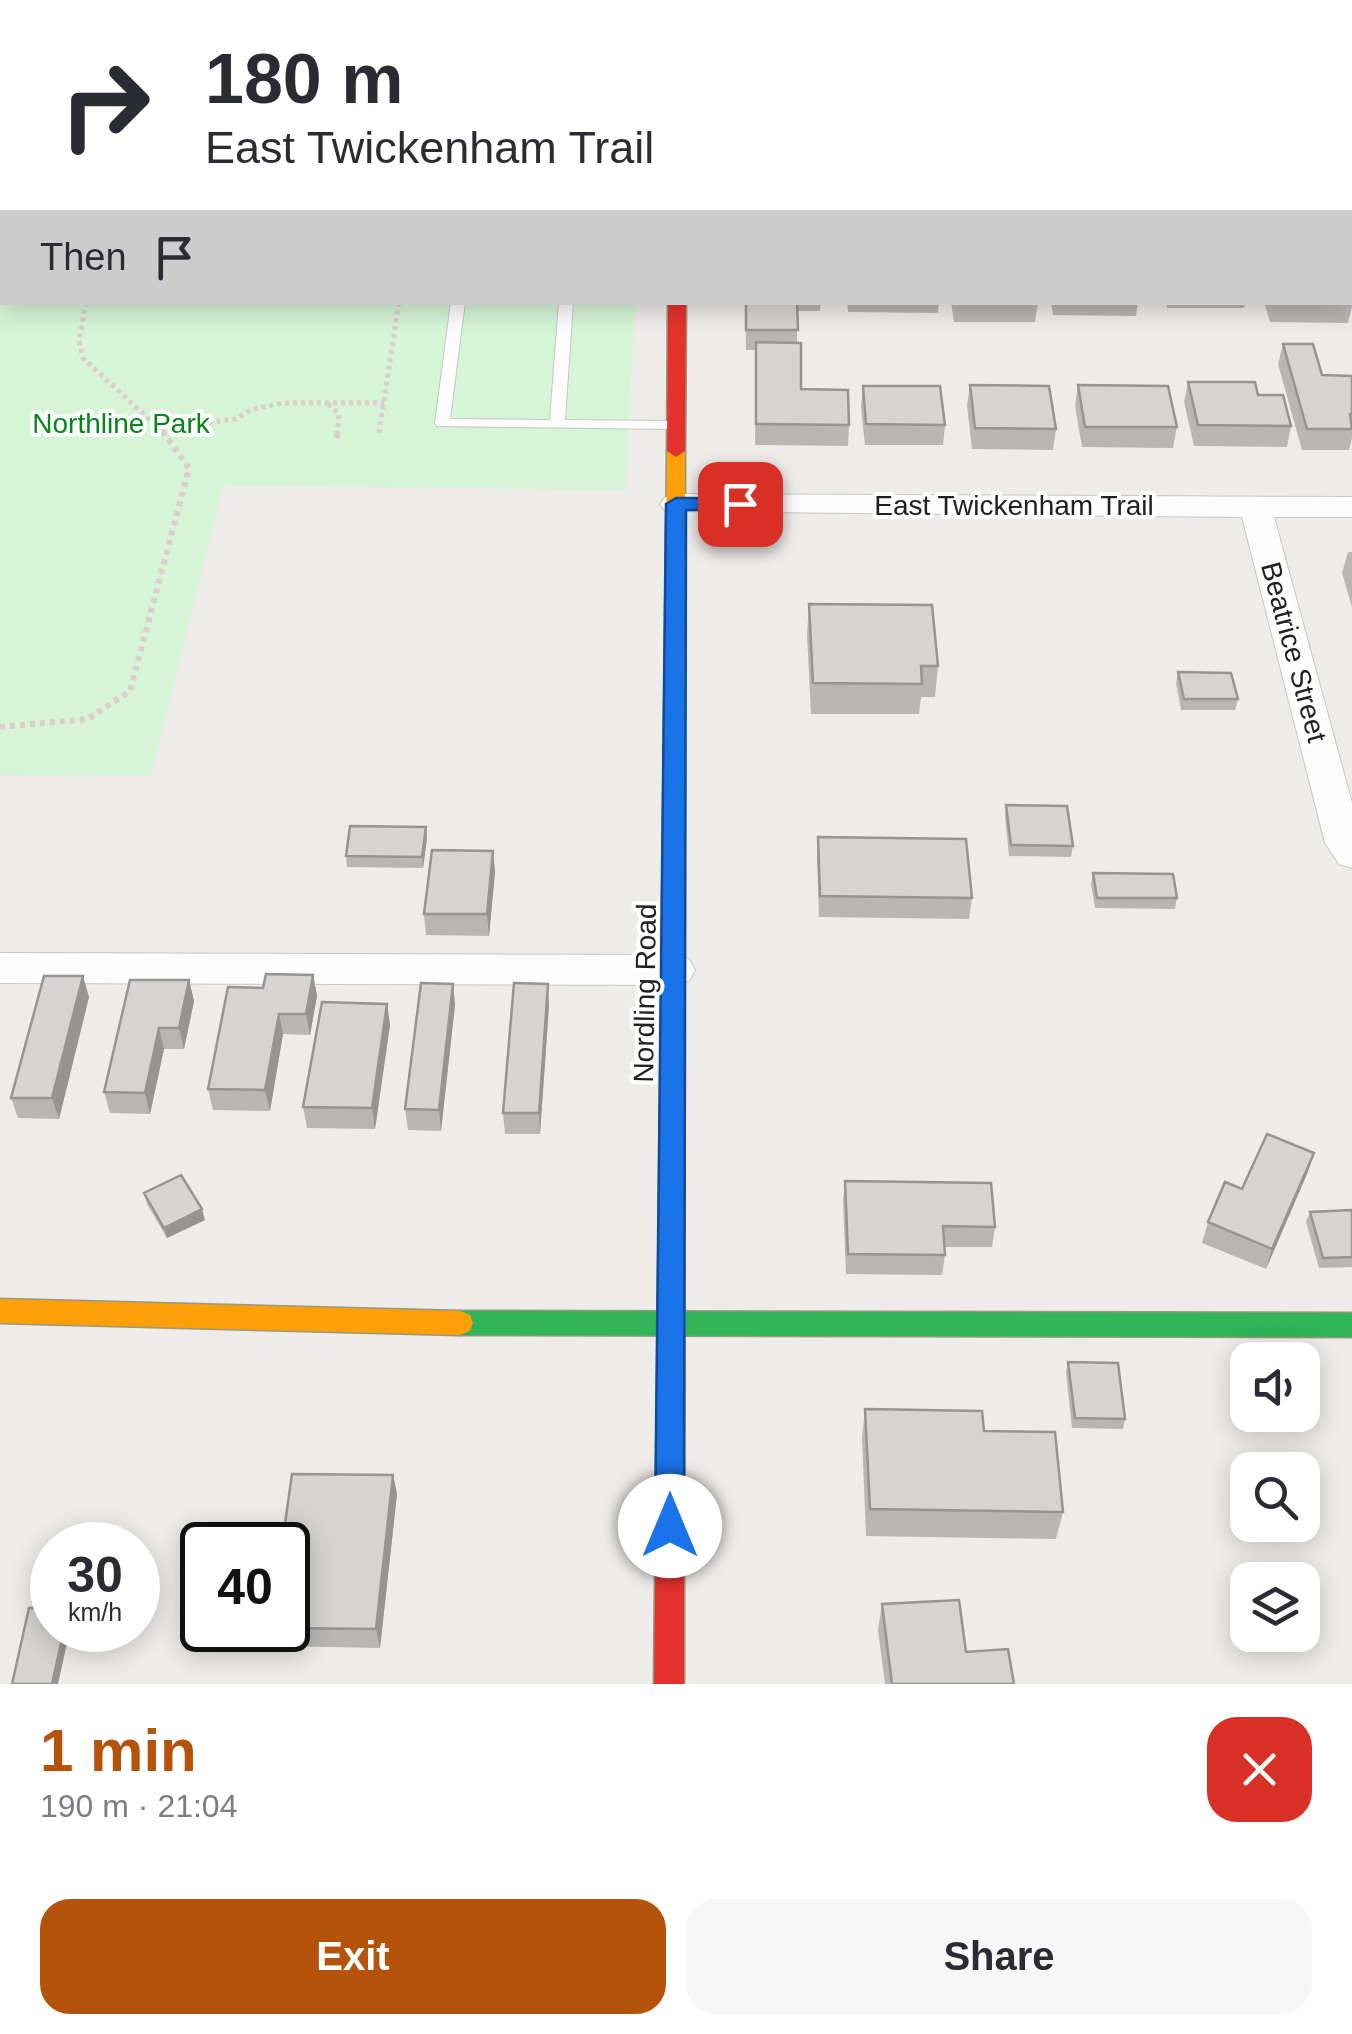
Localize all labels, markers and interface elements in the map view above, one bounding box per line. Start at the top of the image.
icon: right [40,40,170,170]
text: 180 m [205,40,403,118]
text: East Twickenham Trail [205,122,654,173]
icon: arrive [147,230,202,285]
text: Then [40,236,127,278]
park label: Northline Park [32,408,211,439]
pin [698,462,783,547]
icon: arrive [713,477,768,532]
street label: East Twickenham Trail [874,490,1154,521]
street label: Beatrice Street [1255,559,1333,746]
street label: Nordling Road [628,903,662,1083]
map controls [1230,1342,1320,1652]
button: sound [1230,1342,1320,1432]
button: search [1230,1452,1320,1542]
position arrow [618,1474,722,1578]
speed limit sign: 40 [180,1522,310,1652]
text: 30 [67,1547,123,1603]
button: layers [1230,1562,1320,1652]
text: km/h [68,1598,122,1626]
text: 1 min [40,1717,197,1784]
button: close [1207,1717,1312,1822]
text: 190 m · 21:04 [40,1788,237,1824]
button: Exit [40,1899,666,2014]
button: Share [686,1899,1312,2014]

